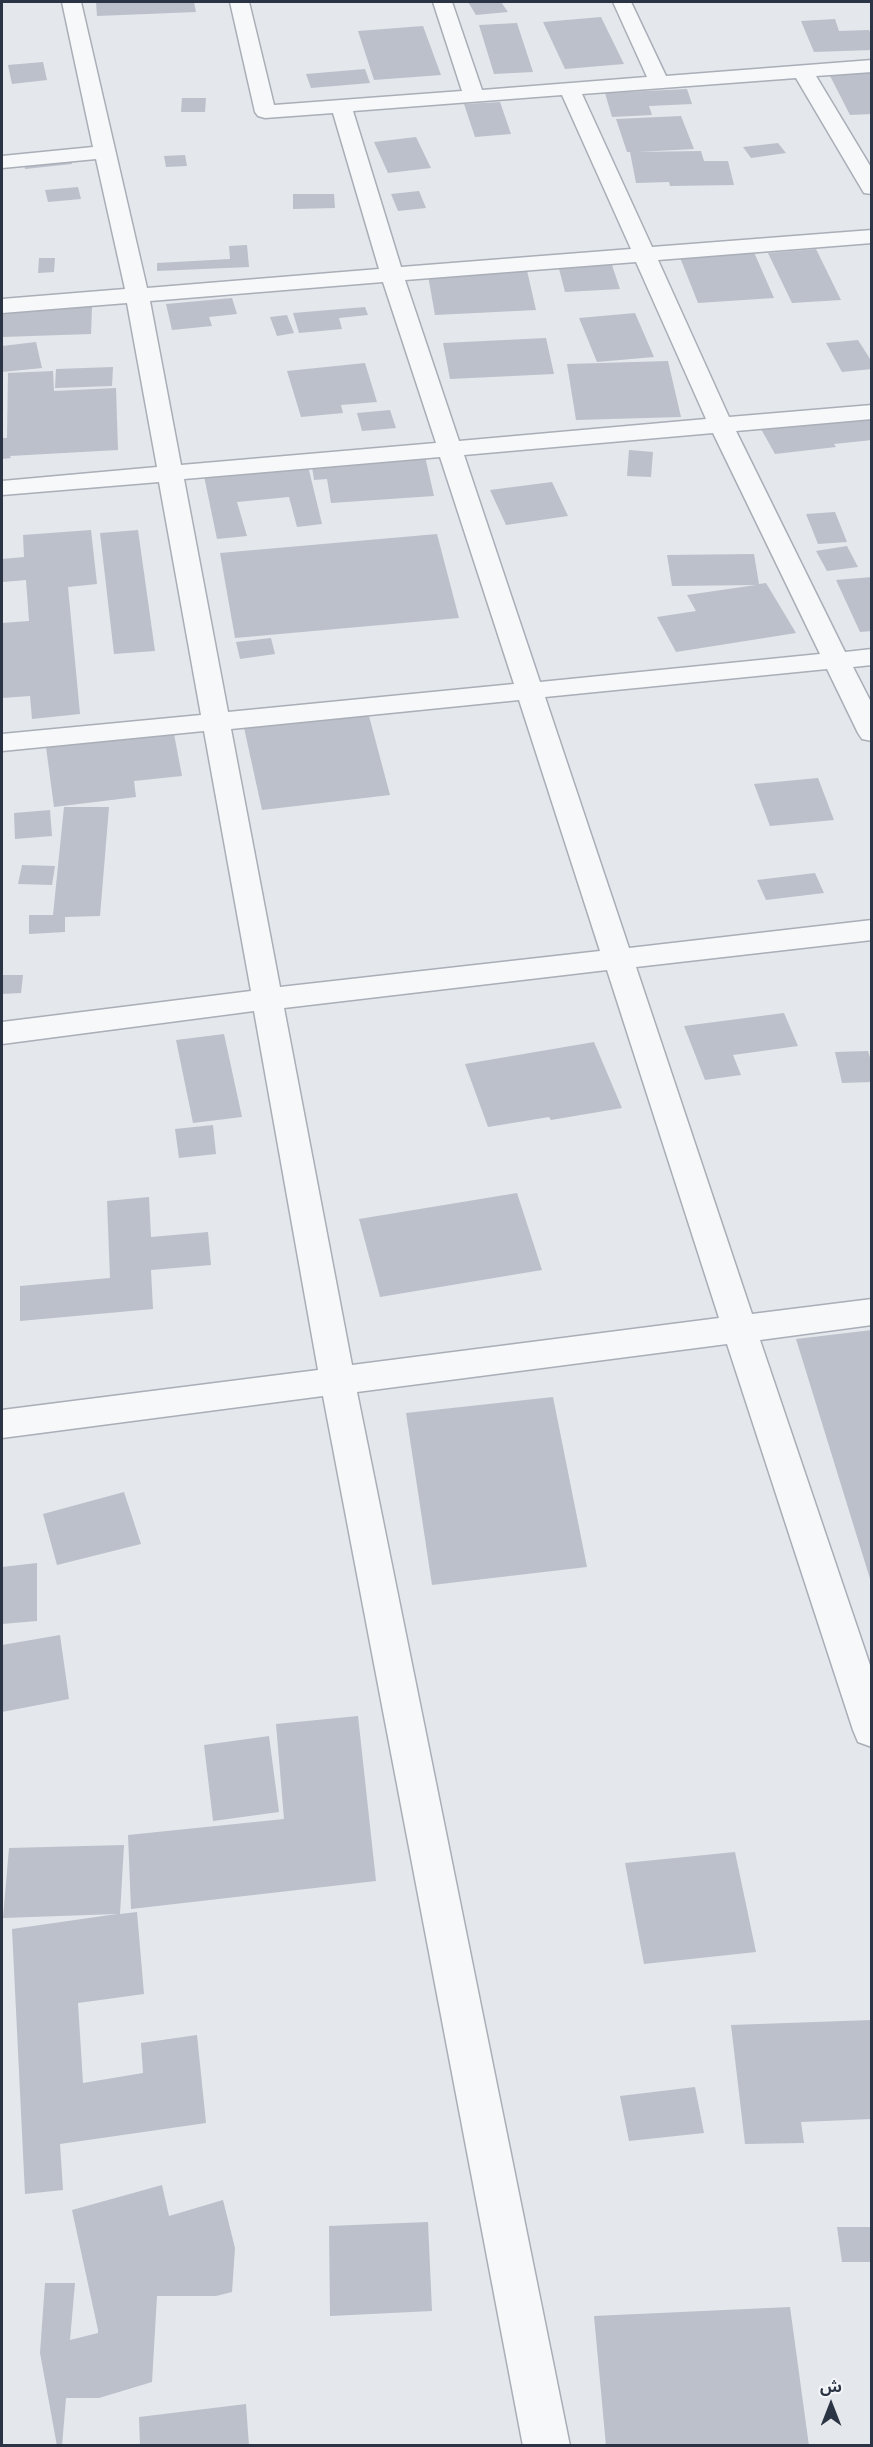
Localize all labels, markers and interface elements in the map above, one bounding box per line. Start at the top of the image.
north arrow [801,2375,861,2435]
text: ش [820,2377,842,2396]

